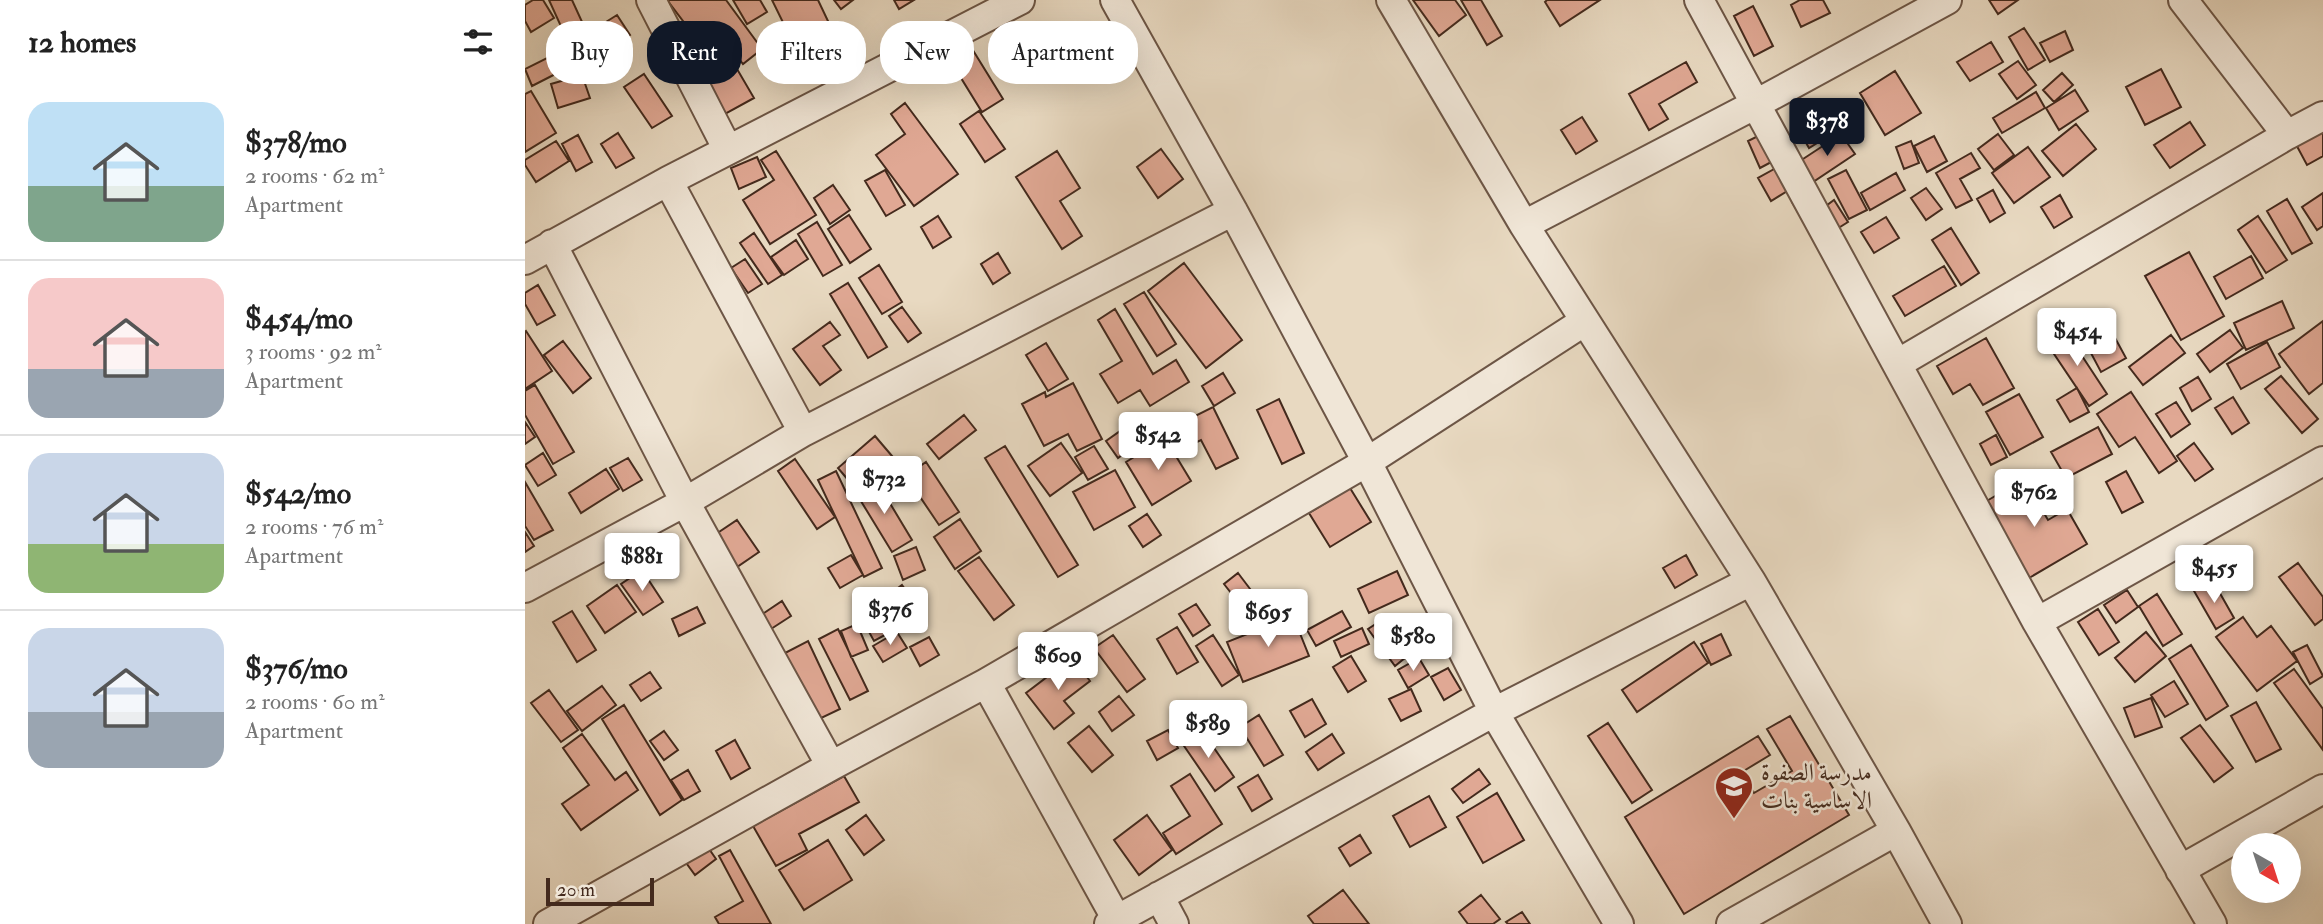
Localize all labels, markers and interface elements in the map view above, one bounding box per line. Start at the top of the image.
chip: Buy [546,21,633,84]
chip: Rent [647,21,742,84]
chip: Filters [756,21,866,84]
chip: New [880,21,974,84]
chip: Apartment [988,21,1138,84]
icon: filters [459,23,497,61]
text: 12 homes [28,24,136,61]
pin: $378 [1786,99,1868,158]
text: $378 [1805,106,1849,135]
text: $378/mo [245,124,347,161]
icon: home [84,130,168,214]
text: 2 rooms · 62 m² [245,161,384,190]
text: Apartment [245,190,343,219]
text: $454/mo [245,300,353,337]
icon: home [84,306,168,390]
pin: $454 [2036,308,2118,368]
text: $454 [2053,316,2101,345]
text: 3 rooms · 92 m² [245,337,382,366]
text: Apartment [245,366,343,395]
pin: $542 [1117,412,1199,472]
text: $542 [1135,420,1181,449]
pin: $732 [843,456,925,516]
text: $732 [862,464,906,493]
pin: $762 [1993,470,2075,529]
text: $542/mo [245,475,351,512]
text: $762 [2011,477,2057,506]
icon: home [84,481,168,565]
text: 2 rooms · 76 m² [245,512,383,541]
pin: $881 [601,534,683,593]
text: Apartment [245,541,343,570]
text: $881 [621,541,663,570]
pin: $455 [2173,546,2255,605]
text: $455 [2191,553,2237,582]
pin: $376 [849,588,931,647]
pin: $695 [1227,590,1309,649]
text: $376 [868,595,912,624]
text: $695 [1245,597,1291,626]
pin: $580 [1372,614,1454,673]
text: $580 [1390,621,1436,650]
pin: $609 [1017,632,1099,692]
text: $609 [1034,640,1082,669]
text: $376/mo [245,650,348,687]
icon: home [84,656,168,740]
text: 2 rooms · 60 m² [245,687,385,716]
pin: $589 [1167,700,1249,760]
text: $589 [1185,708,1231,737]
text: Apartment [245,716,343,745]
place label: مدرسة الصفوة الاساسية بنات [1761,757,1872,816]
school or university icon: مدرسة الصفوة الاساسية بنات [1713,765,1755,820]
north arrow [2231,833,2301,903]
map controls [2231,833,2301,903]
scale bar [546,875,655,907]
text: 20 m [557,878,595,902]

